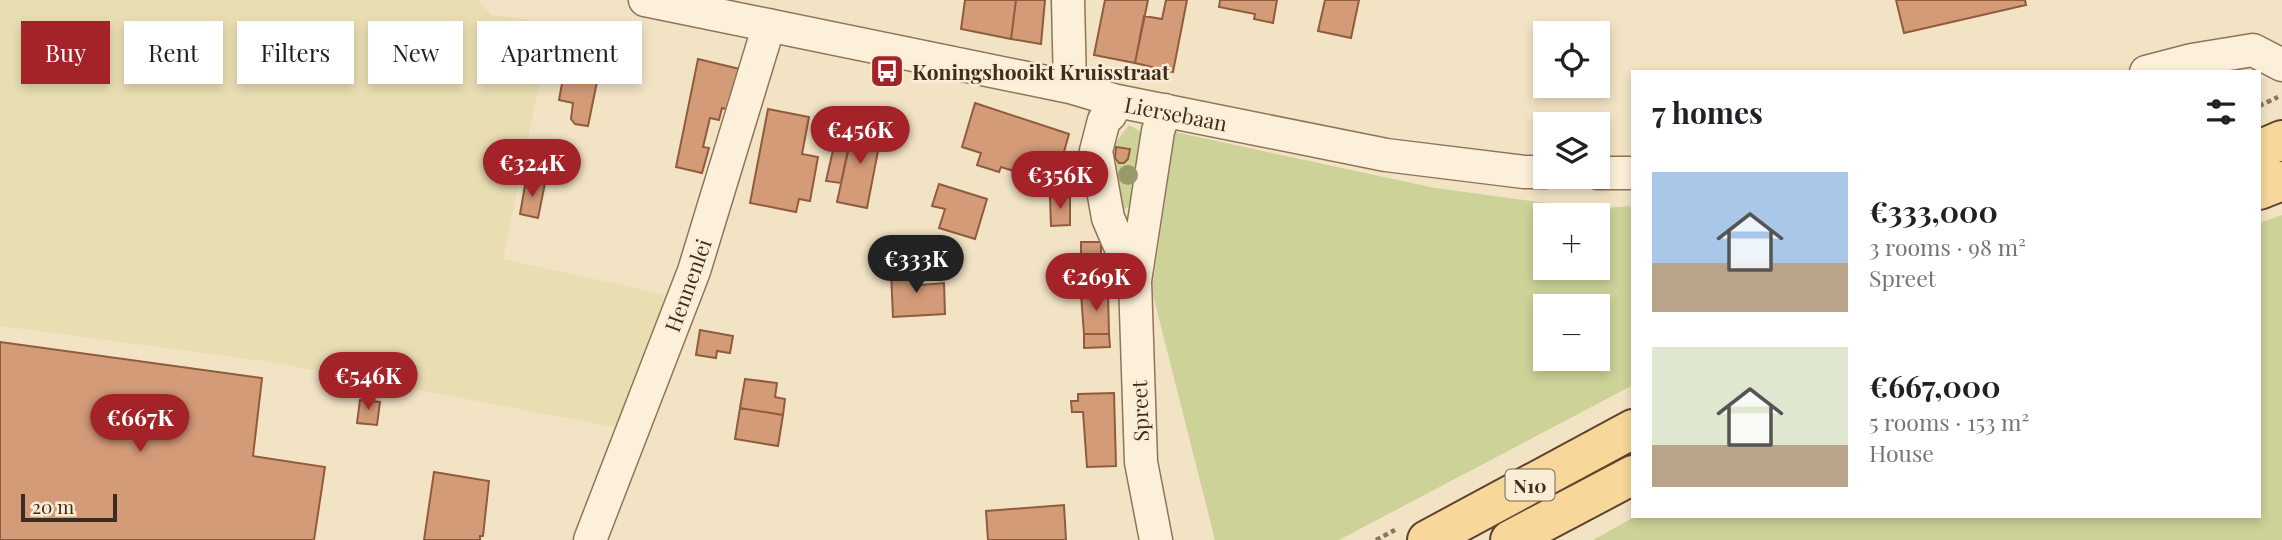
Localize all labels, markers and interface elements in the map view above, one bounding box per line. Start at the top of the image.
chip: Buy [21,21,110,84]
chip: Rent [124,21,223,84]
chip: Filters [237,21,354,84]
chip: New [368,21,463,84]
chip: Apartment [477,21,642,84]
map controls [1533,21,1610,371]
button: locate [1533,21,1610,98]
bus stop icon: Koningshooikt Kruisstraat [868,52,906,90]
place label: Koningshooikt Kruisstraat [912,57,1170,85]
street label: Liersebaan [1122,89,1230,137]
text: 7 homes [1652,92,1763,132]
icon: filters [2202,93,2240,131]
pin: €456K [811,106,909,166]
button: layers [1533,112,1610,189]
text: €456K [827,113,893,144]
pin: €324K [483,140,581,199]
text: €324K [499,146,565,177]
pin: €356K [1011,152,1109,211]
text: €356K [1027,158,1093,189]
text: €333,000 [1869,191,1998,231]
icon: home [1708,200,1792,284]
button: + [1533,203,1610,280]
text: 3 rooms · 98 m² [1869,231,2026,262]
street label: Hennenlei [657,235,717,335]
pin: €333K [867,236,965,295]
text: €333K [884,242,948,273]
pin: €269K [1047,254,1145,313]
text: €269K [1062,260,1130,291]
text: Spreet [1869,262,1936,293]
button: − [1533,294,1610,371]
pin: €546K [319,352,417,412]
text: €546K [335,359,401,390]
text: €667,000 [1869,366,2001,406]
icon: home [1708,375,1792,459]
street label: Spreet [1124,379,1154,442]
pin: €667K [91,394,189,454]
text: €667K [106,401,174,432]
text: 5 rooms · 153 m² [1869,406,2029,437]
text: House [1869,437,1934,468]
road number: N10 [1506,470,1554,500]
scale bar [21,491,117,523]
text: 20 m [32,493,74,519]

